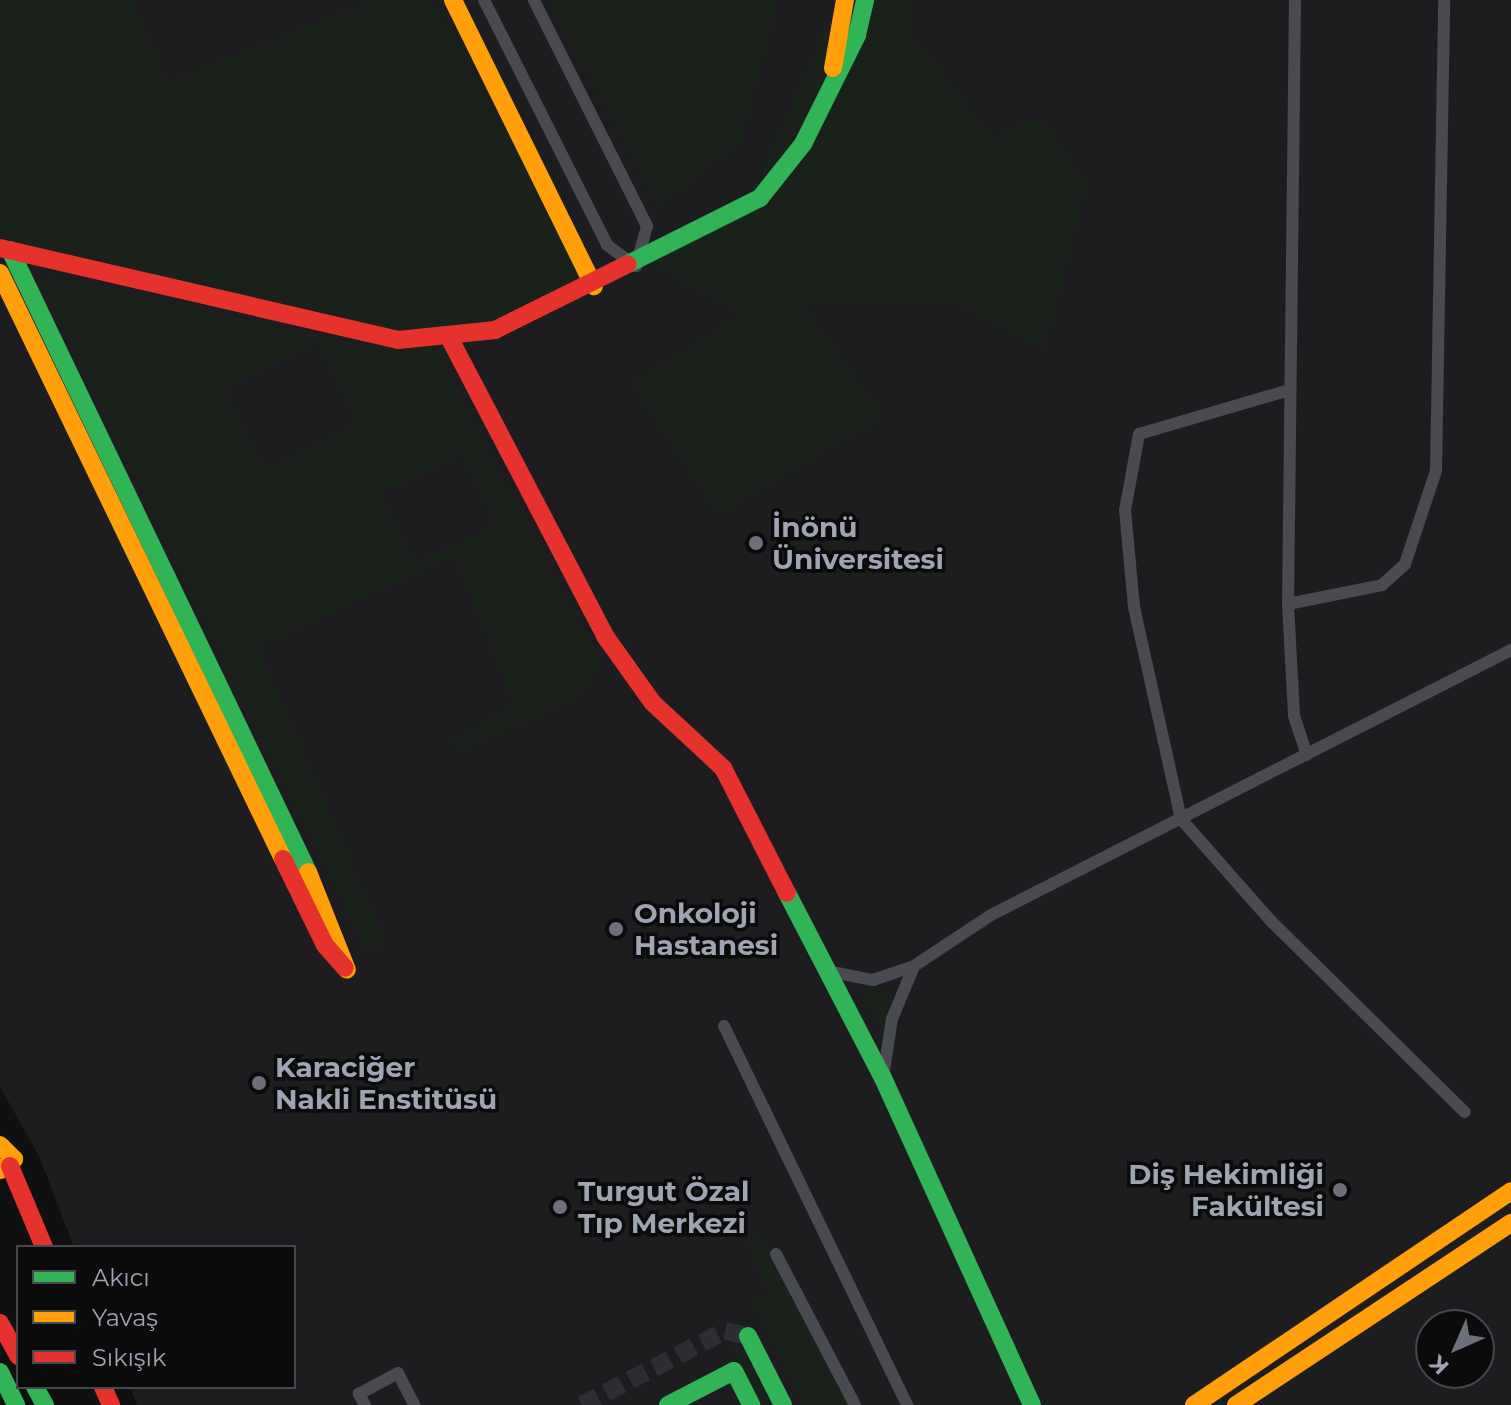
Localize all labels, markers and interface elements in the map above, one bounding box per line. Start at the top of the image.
place label: İnönü Üniversitesi [772,510,944,576]
marker: İnönü Üniversitesi [747,534,765,552]
place label: Onkoloji Hastanesi [634,896,778,962]
marker: Onkoloji Hastanesi [605,918,627,940]
place label: Karaciğer Nakli Enstitüsü [275,1050,497,1116]
marker: Karaciğer Nakli Enstitüsü [250,1074,268,1092]
place label: Diş Hekimliği Fakültesi [1128,1157,1324,1223]
place label: Turgut Özal Tıp Merkezi [578,1174,750,1240]
marker: Diş Hekimliği Fakültesi [1331,1181,1349,1199]
marker: Turgut Özal Tıp Merkezi [549,1196,571,1218]
legend [16,1245,296,1389]
text: Akıcı [92,1263,150,1292]
text: Yavaş [92,1303,158,1332]
north arrow [1415,1309,1495,1389]
text: Sıkışık [92,1343,166,1372]
text: K [1424,1350,1454,1380]

